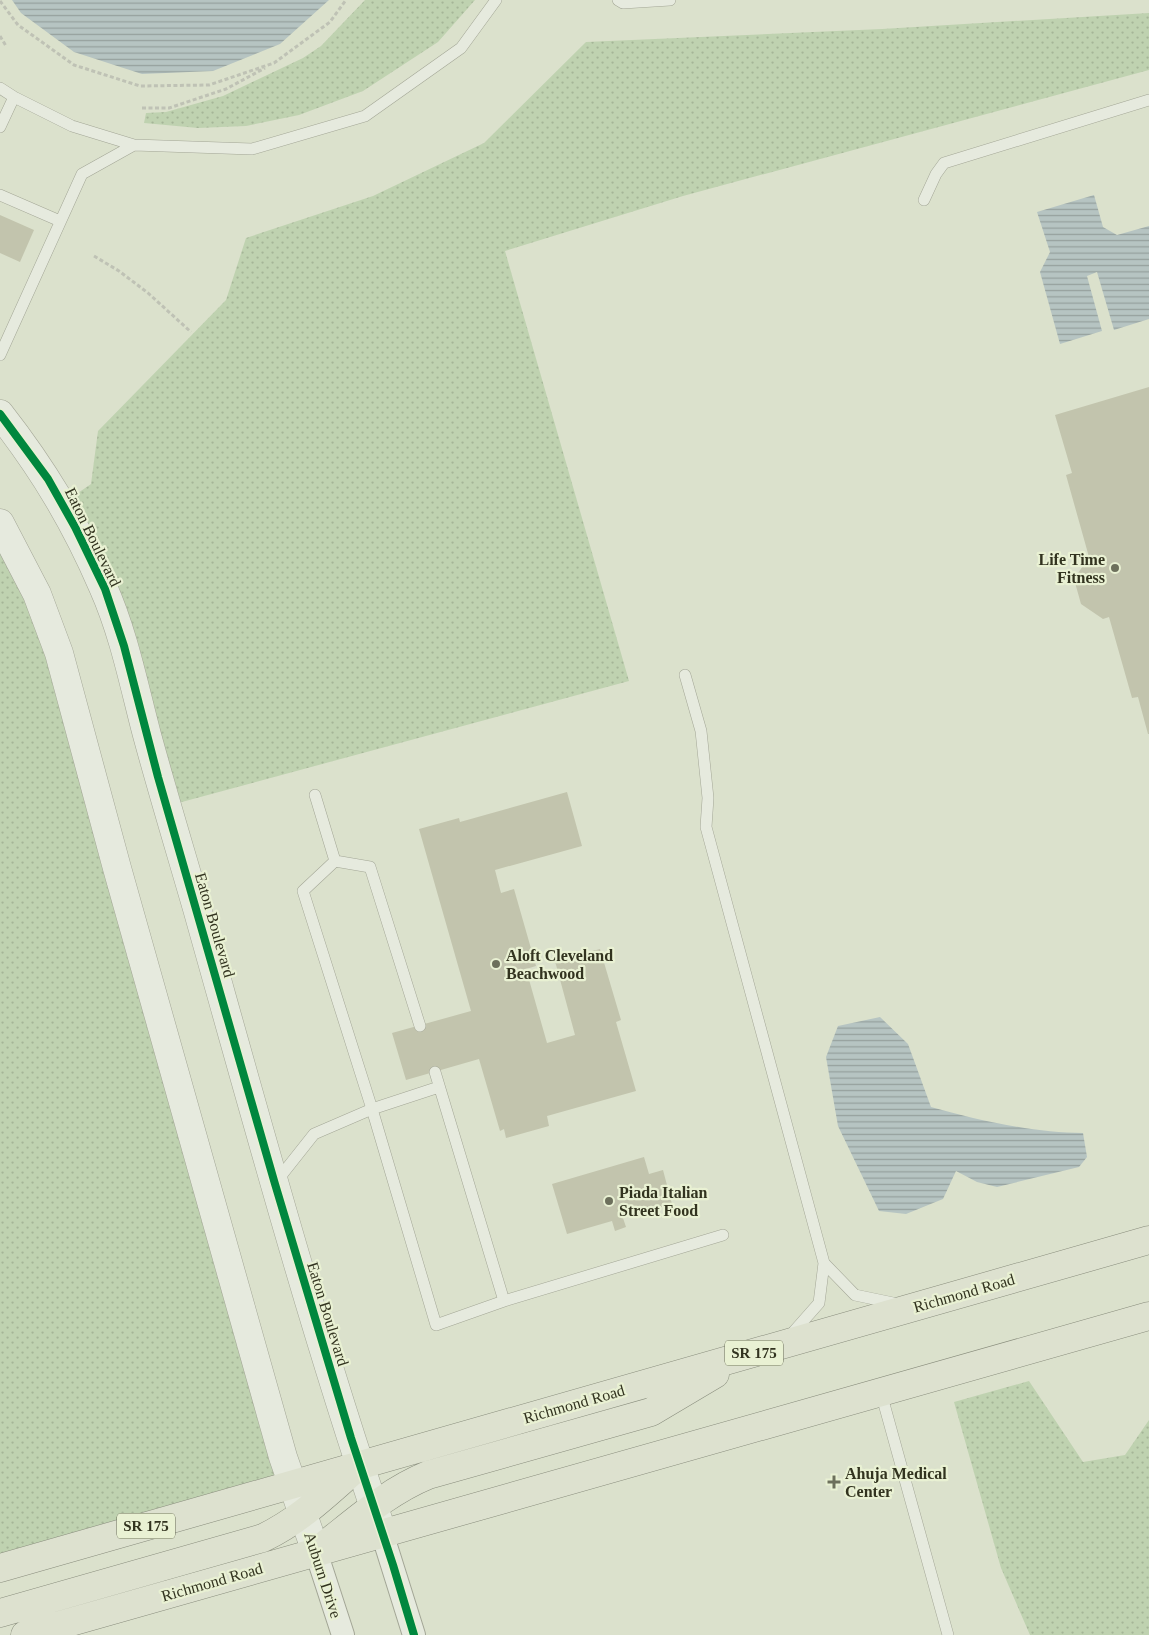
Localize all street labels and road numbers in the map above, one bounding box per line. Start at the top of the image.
street label: Eaton Boulevard [62,485,124,589]
street label: Eaton Boulevard [192,871,238,979]
street label: Eaton Boulevard [304,1260,352,1368]
street label: Richmond Road [911,1270,1017,1316]
road number: SR 175 [725,1340,783,1366]
street label: Richmond Road [521,1381,627,1427]
road number: SR 175 [117,1514,175,1538]
street label: Auburn Drive [301,1530,345,1620]
street label: Richmond Road [159,1559,265,1605]

